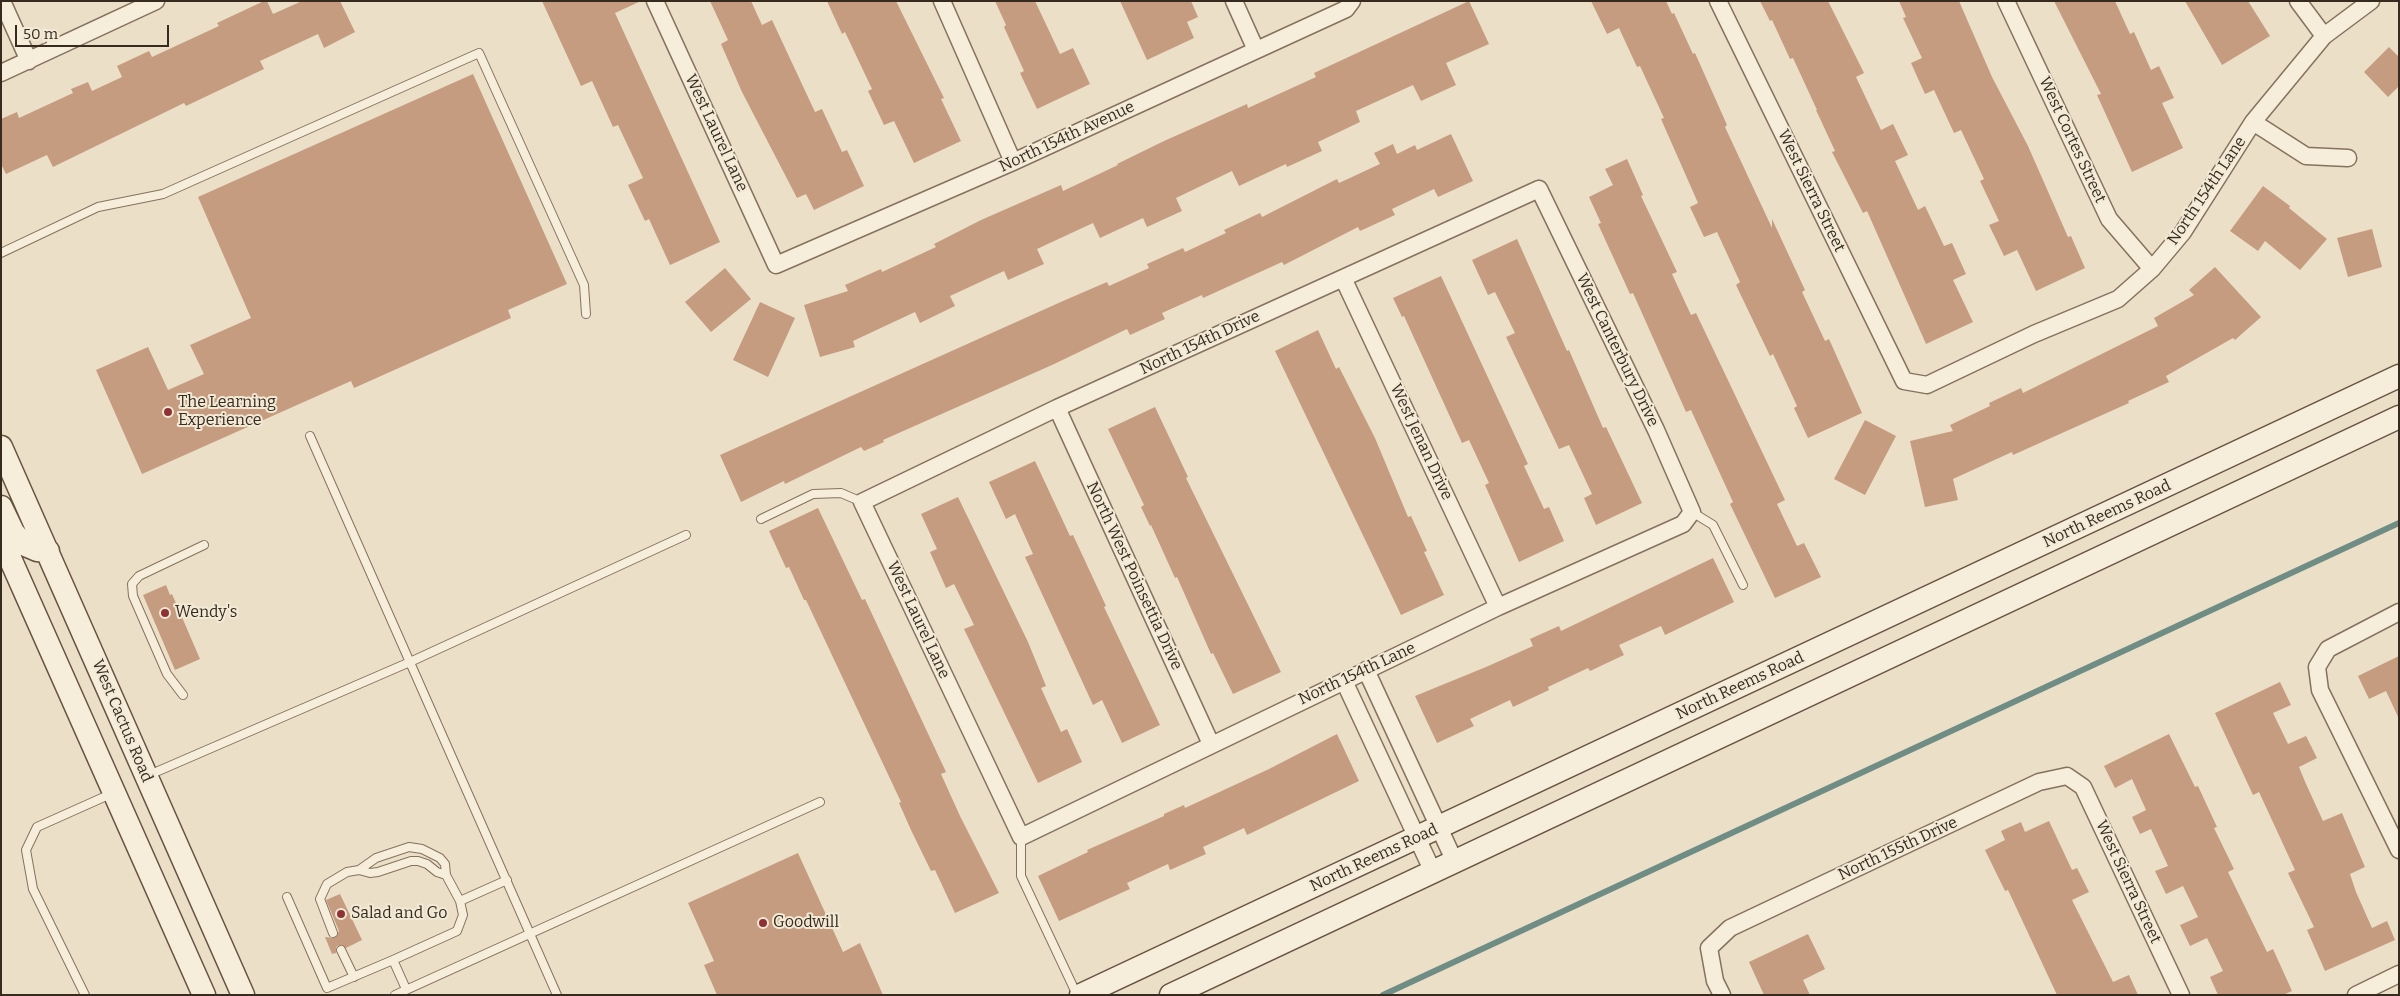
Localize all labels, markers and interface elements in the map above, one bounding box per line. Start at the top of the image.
scale bar [18,15,171,47]
text: 50 m [23,25,58,43]
street label: West Laurel Lane [680,71,752,195]
street label: West Cortes Street [2034,74,2110,206]
street label: North 154th Avenue [996,97,1138,177]
street label: West Sierra Street [1773,127,1849,255]
street label: North 154th Lane [2164,133,2250,249]
street label: West Canterbury Drive [1572,270,1662,430]
street label: North 154th Drive [1137,307,1263,379]
street label: West Jenan Drive [1386,381,1456,503]
place label: The Learning Experience [178,393,276,431]
marker: The Learning Experience [162,406,174,418]
street label: North Reems Road [2040,476,2174,552]
street label: North West Poinsettia Drive [1082,479,1186,673]
street label: West Laurel Lane [882,558,954,682]
place label: Wendy's [175,603,237,623]
marker: Wendy's [159,607,171,619]
street label: North 154th Lane [1295,638,1419,710]
street label: North Reems Road [1673,648,1807,724]
street label: West Cactus Road [87,657,157,785]
street label: North 155th Drive [1835,813,1961,885]
street label: West Sierra Street [2091,817,2165,947]
street label: North Reems Road [1307,820,1441,896]
place label: Salad and Go [351,904,447,924]
marker: Salad and Go [335,908,347,920]
place label: Goodwill [773,913,839,933]
marker: Goodwill [757,917,769,929]

